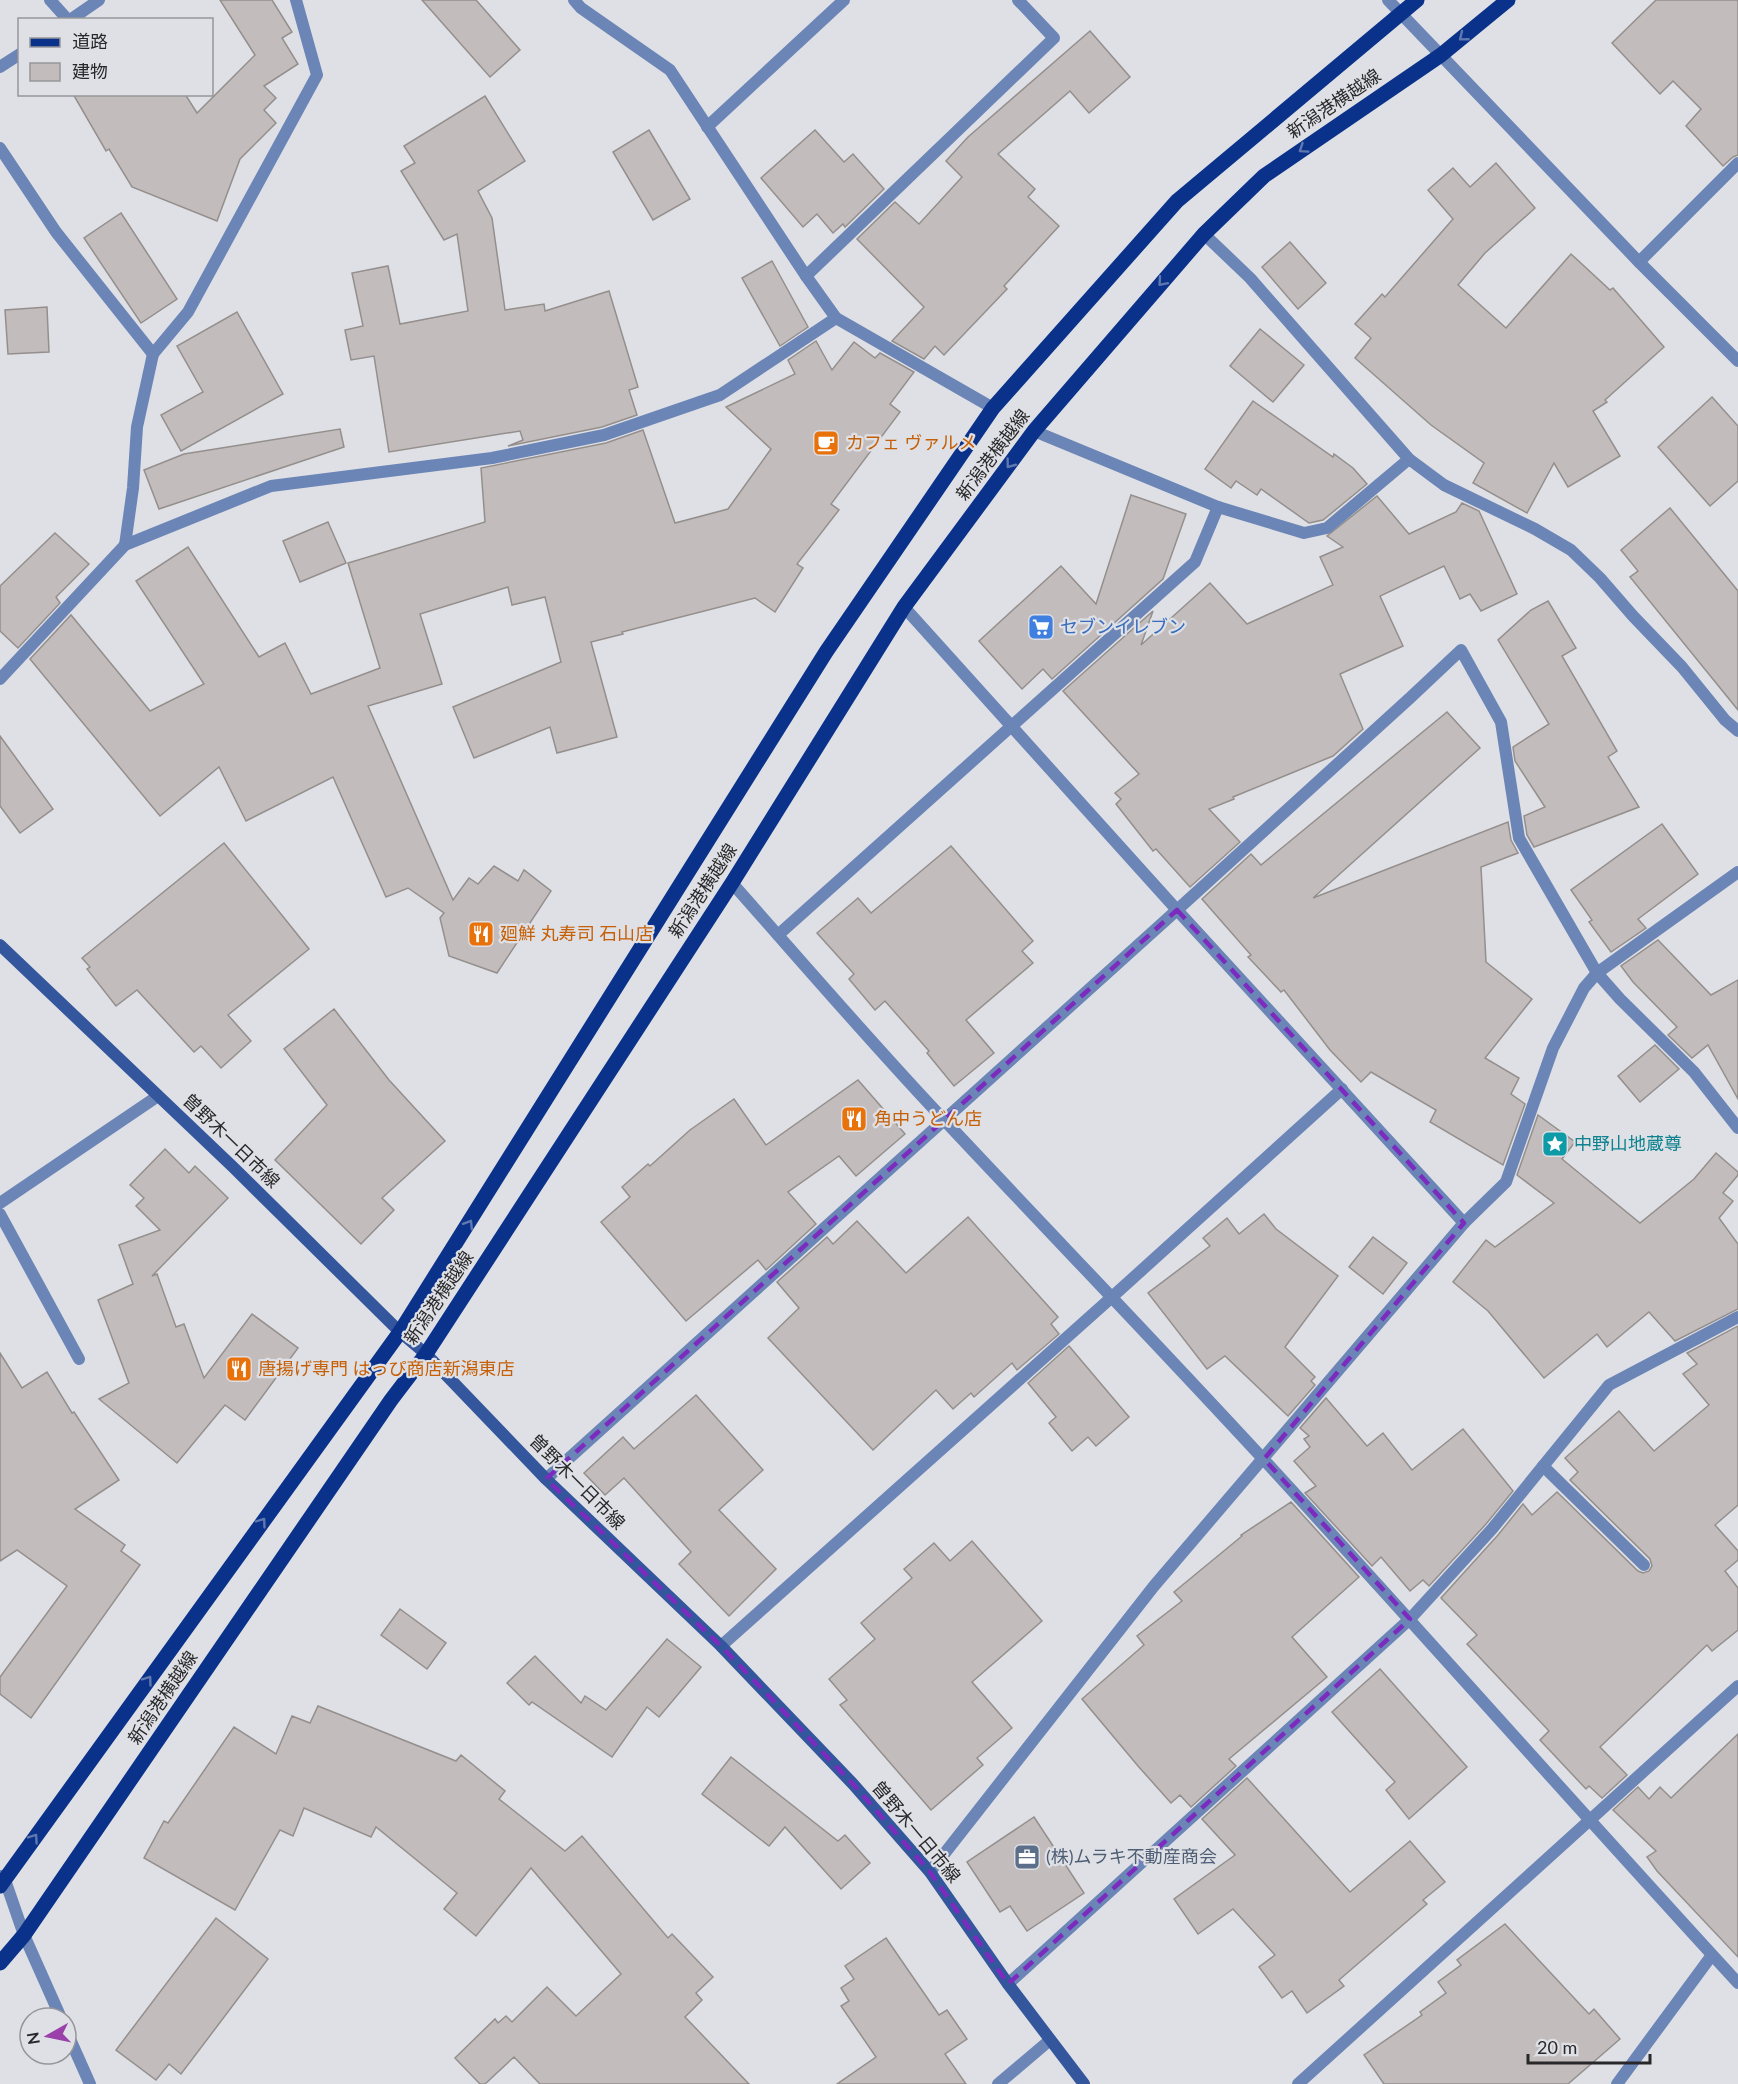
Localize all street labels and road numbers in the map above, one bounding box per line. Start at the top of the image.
street label: 新潟港横越線 [1283,64,1384,142]
street label: 新潟港横越線 [951,405,1033,504]
street label: 新潟港横越線 [664,839,741,942]
street label: 曽野木一日市線 [179,1089,285,1192]
street label: 新潟港横越線 [399,1247,477,1348]
street label: 曽野木一日市線 [525,1429,630,1534]
street label: 新潟港横越線 [123,1647,201,1748]
street label: 曽野木一日市線 [868,1776,966,1887]

